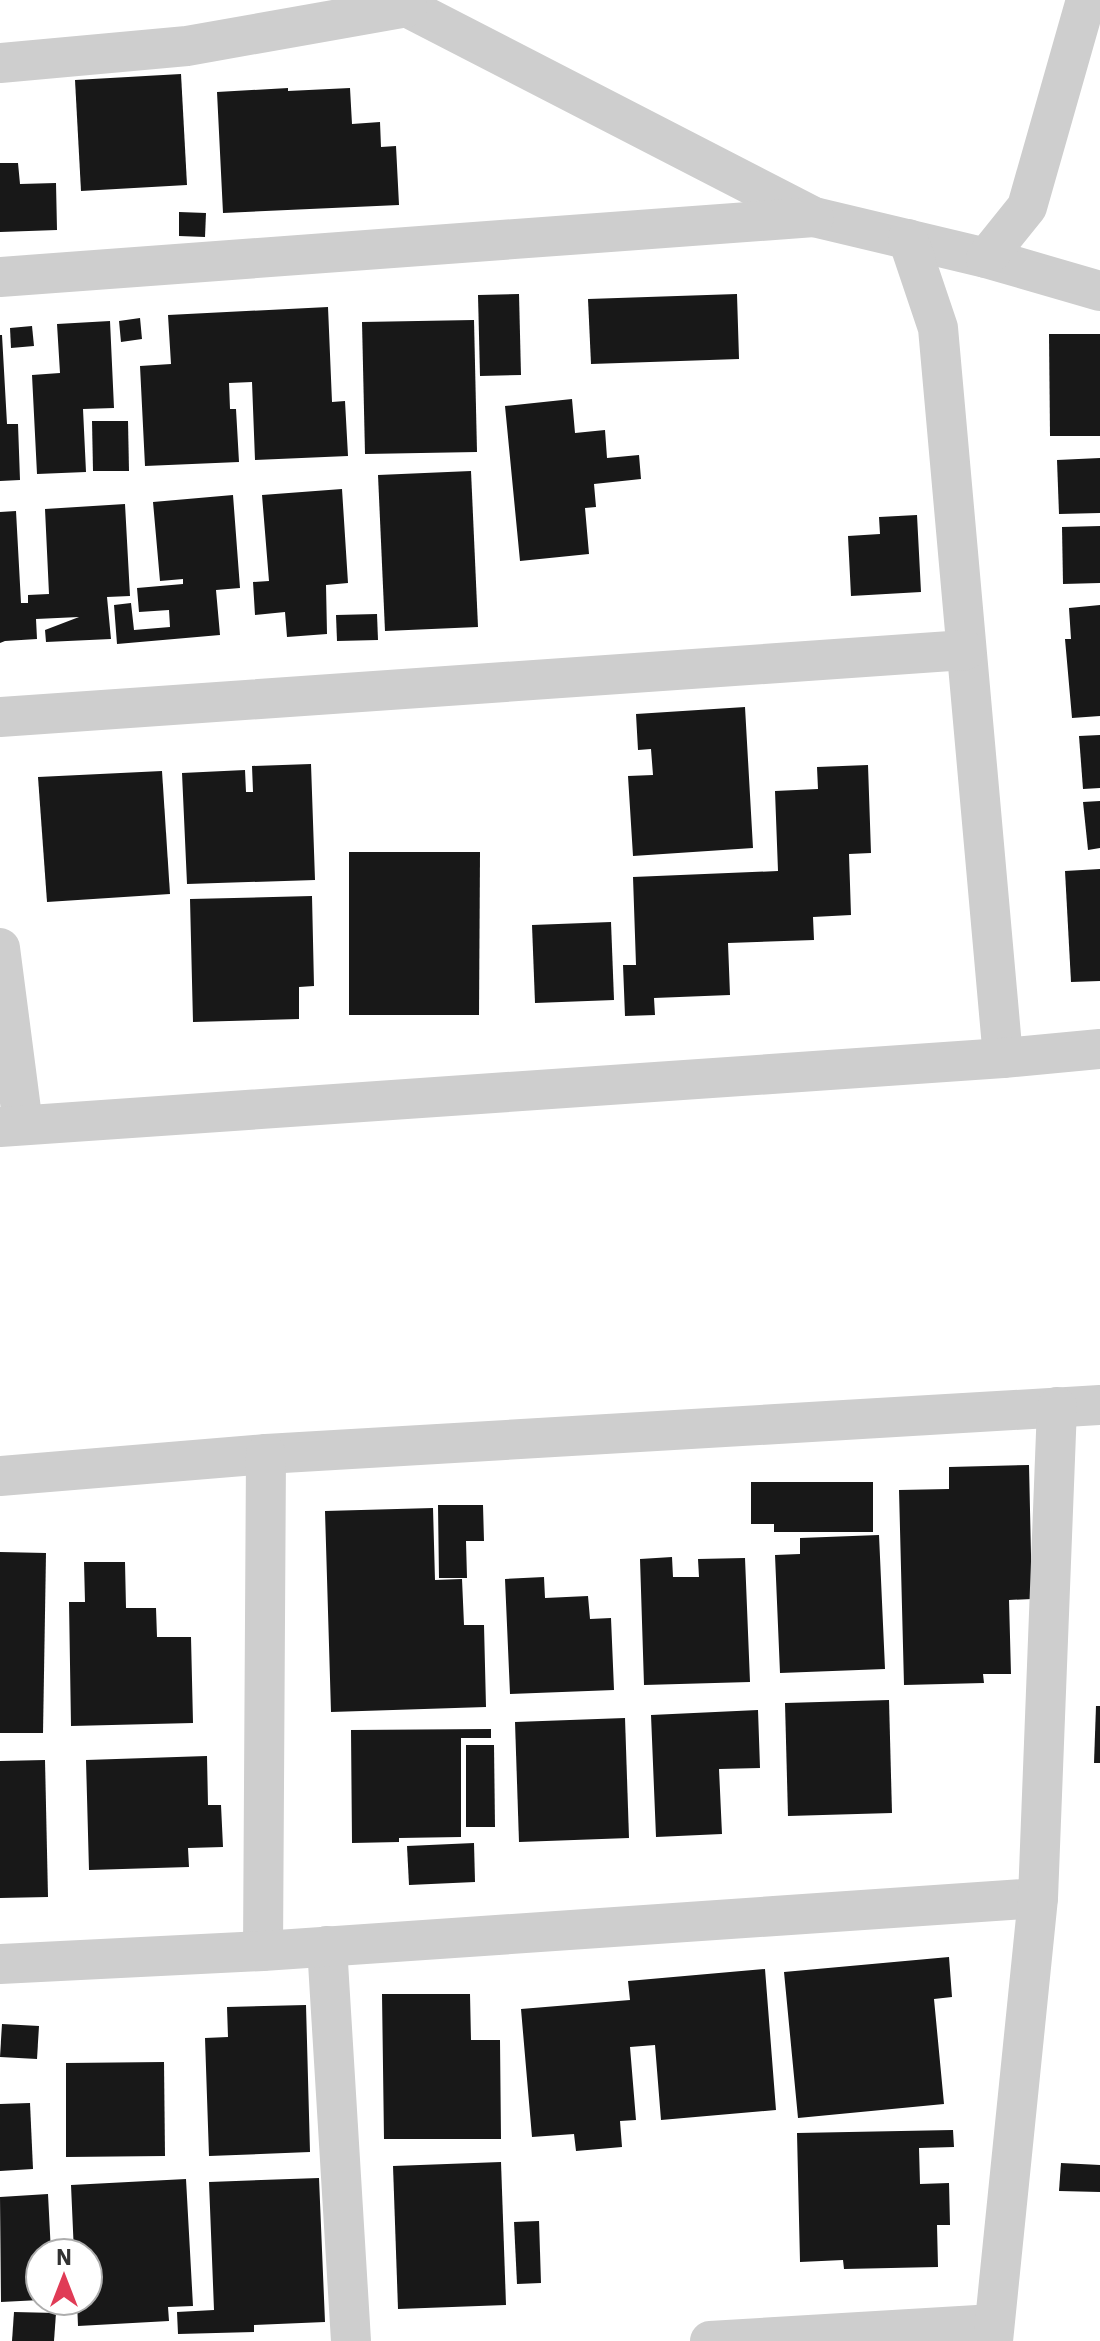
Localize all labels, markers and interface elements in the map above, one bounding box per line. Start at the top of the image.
north arrow [24,2237,104,2317]
text: N [56,2242,72,2271]

